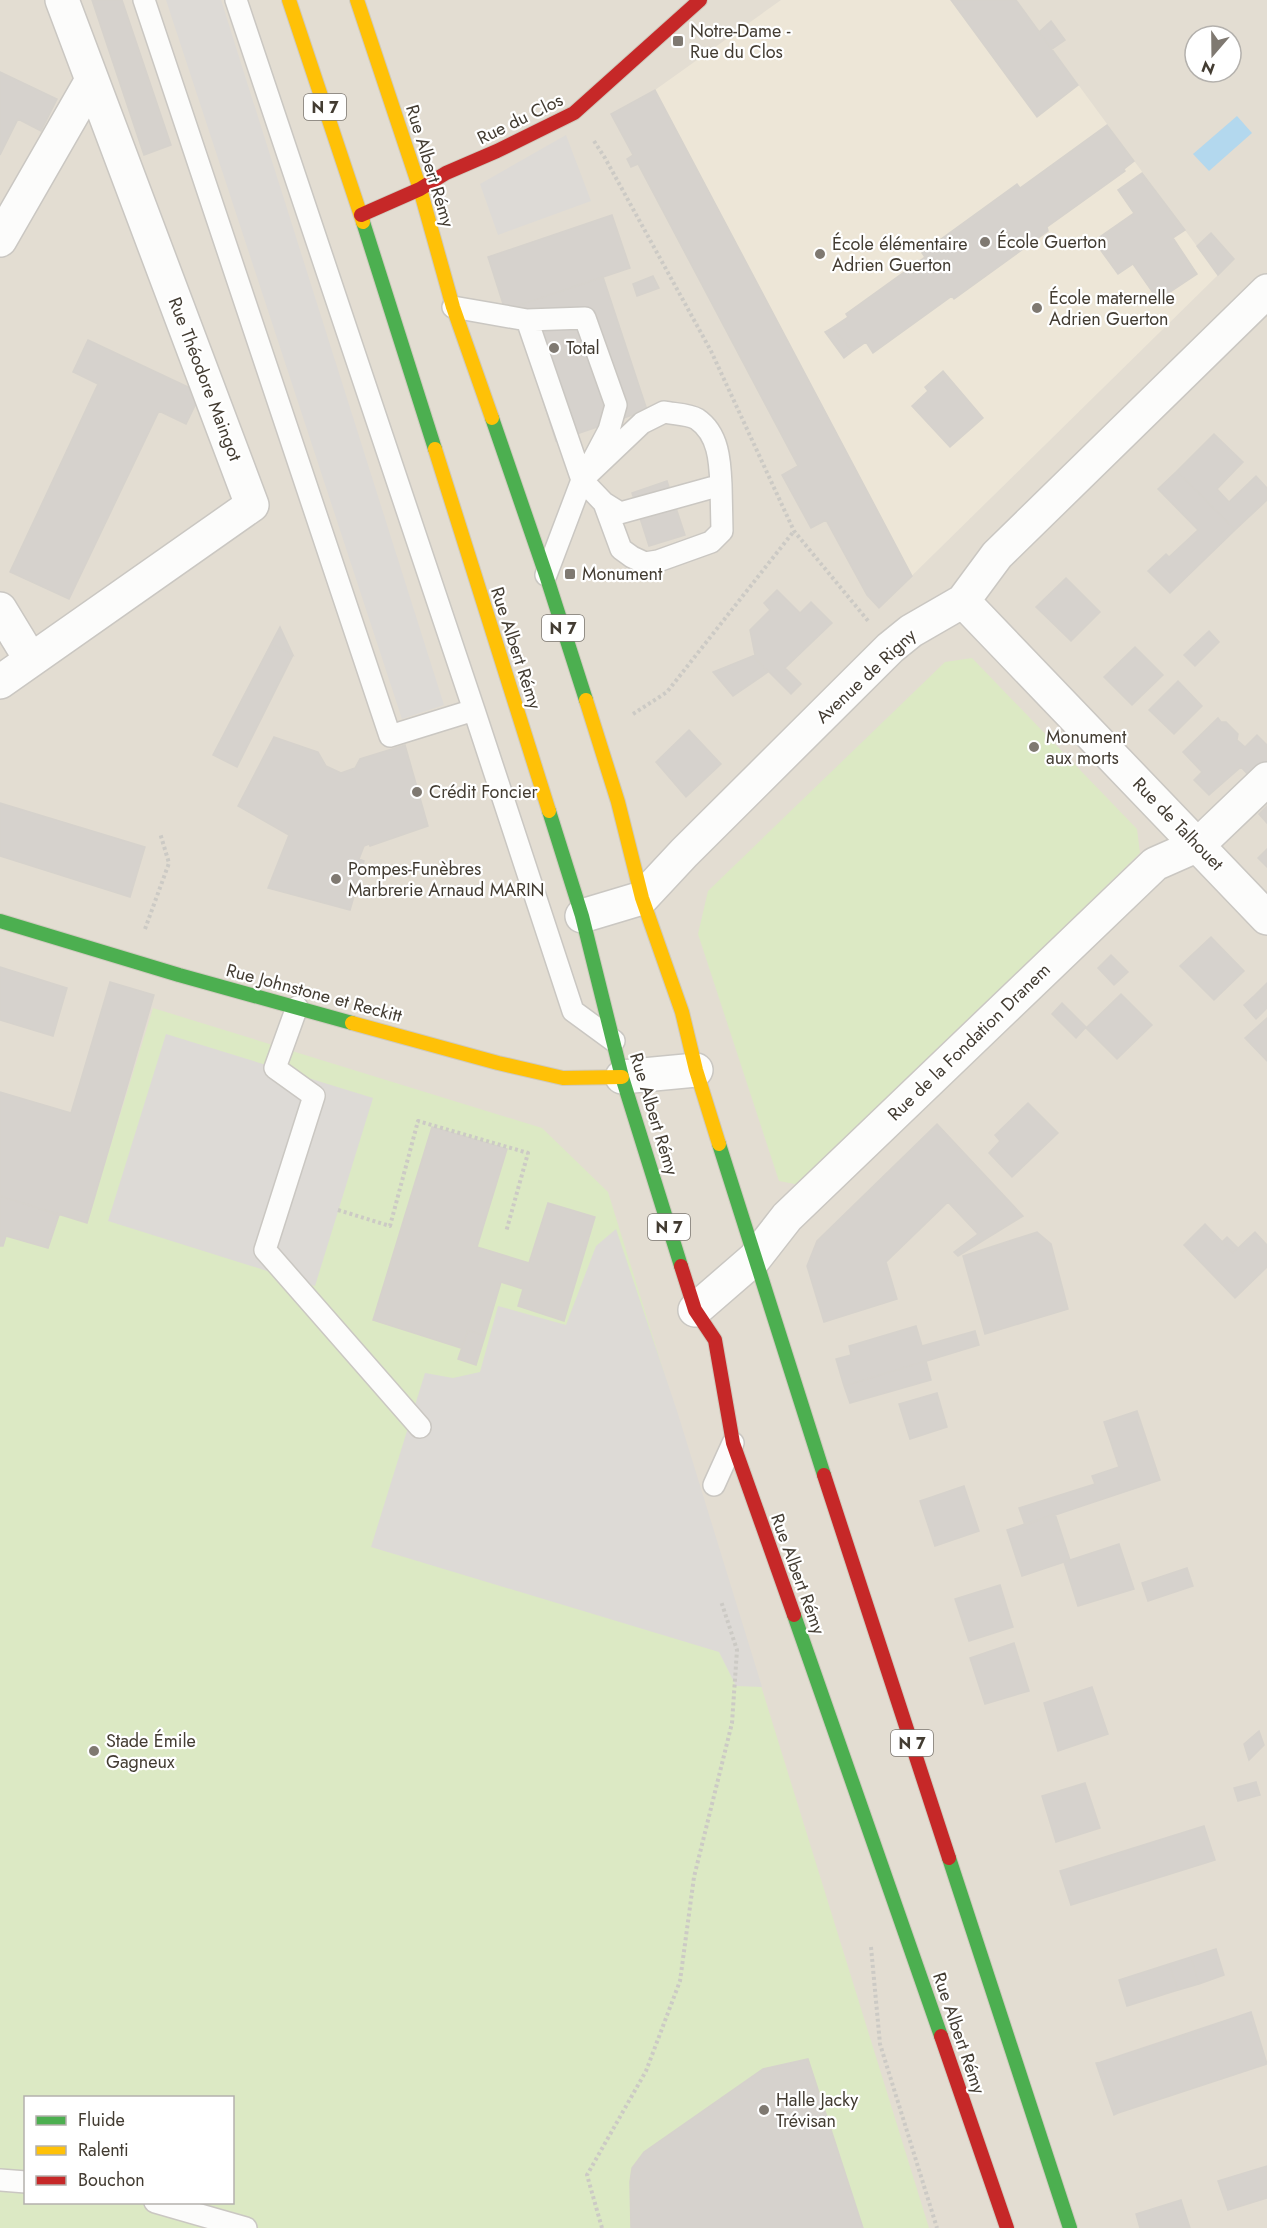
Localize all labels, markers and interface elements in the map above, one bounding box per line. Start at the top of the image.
place label: Notre-Dame - Rue du Clos [690,18,791,65]
north arrow [1183,24,1243,84]
marker: Notre-Dame - Rue du Clos [671,34,685,48]
text: N [1198,55,1218,81]
street label: Rue du Clos [473,87,567,151]
road number: N 7 [304,94,346,120]
street label: Rue Albert Rémy [399,102,461,231]
place label: École Guerton [997,229,1107,255]
place label: École élémentaire Adrien Guerton [832,231,967,278]
marker: École Guerton [978,235,992,249]
marker: École élémentaire Adrien Guerton [813,247,827,261]
place label: École maternelle Adrien Guerton [1049,285,1175,332]
street label: Rue Théodore Maingot [162,293,248,465]
marker: École maternelle Adrien Guerton [1030,301,1044,315]
place label: Total [566,335,600,361]
marker: Total [547,341,561,355]
place label: Monument [582,561,663,587]
marker: Monument [563,567,577,581]
street label: Rue Albert Rémy [484,584,548,712]
road number: N 7 [542,615,584,641]
street label: Avenue de Rigny [810,623,922,729]
place label: Monument aux morts [1046,724,1127,771]
marker: Monument aux morts [1027,740,1041,754]
street label: Rue de Talhouet [1127,772,1230,877]
place label: Crédit Foncier [429,779,538,805]
marker: Crédit Foncier [410,785,424,799]
place label: Pompes-Funèbres Marbrerie Arnaud MARIN [348,856,545,903]
marker: Pompes-Funèbres Marbrerie Arnaud MARIN [329,872,343,886]
street label: Rue Johnstone et Reckitt [223,957,405,1029]
street label: Rue de la Fondation Dranem [882,957,1056,1127]
street label: Rue Albert Rémy [623,1050,685,1179]
road number: N 7 [648,1214,690,1240]
street label: Rue Albert Rémy [764,1510,832,1638]
place label: Stade Émile Gagneux [106,1728,196,1775]
road number: N 7 [891,1730,933,1756]
marker: Stade Émile Gagneux [87,1744,101,1758]
street label: Rue Albert Rémy [926,1969,992,2097]
place label: Halle Jacky Trévisan [776,2087,858,2134]
legend [24,2096,234,2204]
marker: Halle Jacky Trévisan [757,2103,771,2117]
text: Fluide [78,2107,125,2133]
text: Ralenti [78,2137,129,2163]
text: Bouchon [78,2167,145,2193]

